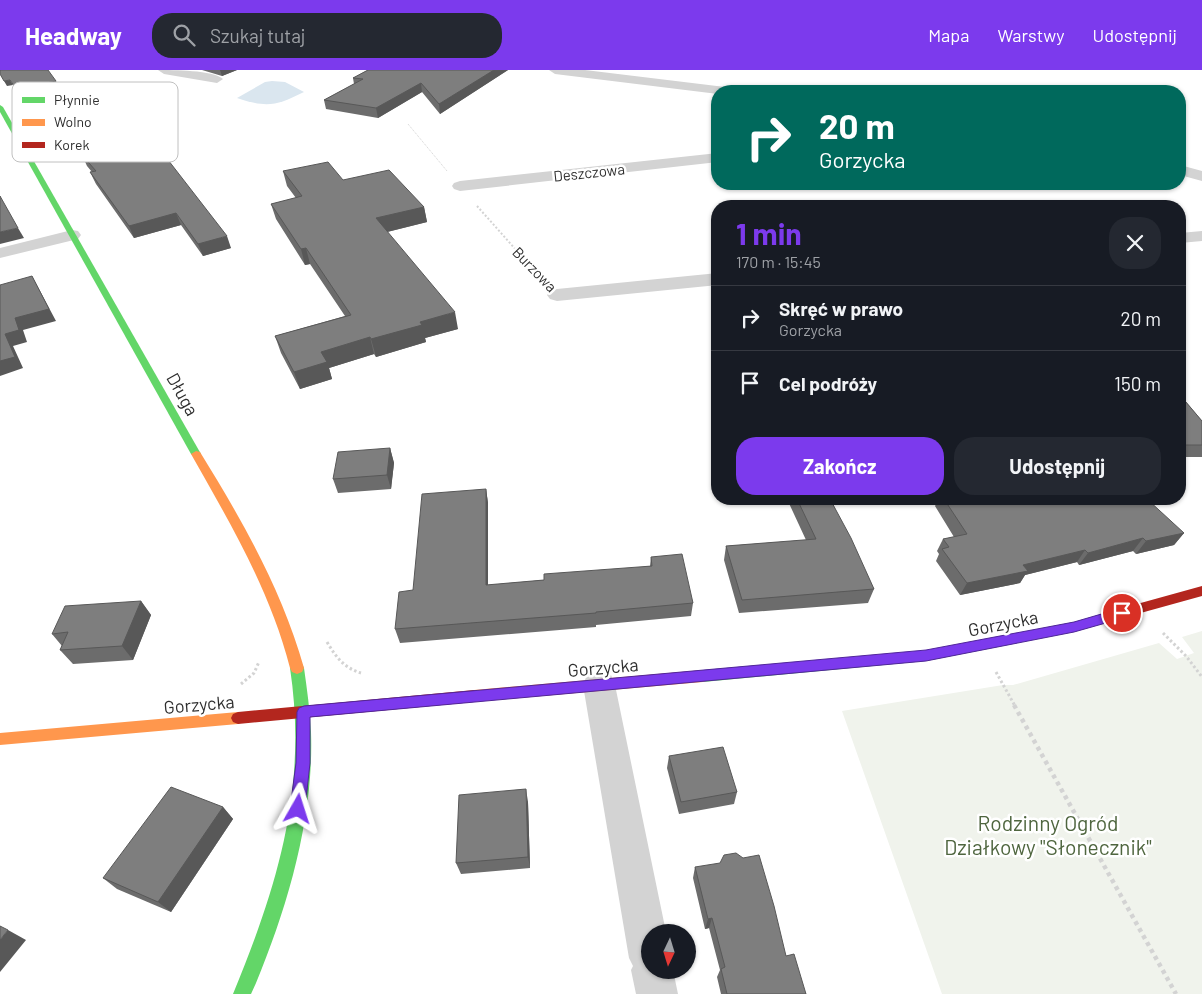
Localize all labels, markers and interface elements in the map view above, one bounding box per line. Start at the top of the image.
search box [152,13,502,58]
text: Headway [25,21,122,50]
icon: search [170,21,198,49]
text: Szukaj tutaj [210,24,306,47]
text: Mapa [928,24,969,46]
text: Warstwy [997,24,1065,46]
text: Udostępnij [1093,24,1177,46]
legend [12,82,178,162]
text: Płynnie [54,91,100,108]
text: 20 m [819,104,895,146]
icon: right [736,105,801,170]
text: Wolno [54,113,92,130]
text: Korek [54,136,89,153]
text: Gorzycka [819,146,906,172]
street label: Deszczowa [552,159,626,185]
text: 1 min [736,215,802,251]
button: close [1109,217,1161,269]
street label: Burzowa [509,243,561,295]
text: 170 m · 15:45 [736,252,821,271]
text: Skręć w prawo [779,297,903,320]
icon: right [736,304,764,332]
text: 20 m [1121,307,1161,330]
text: Gorzycka [779,320,842,339]
street label: Długa [162,369,204,419]
icon: arrive [736,369,764,397]
text: Cel podróży [779,372,877,395]
text: 150 m [1114,372,1161,395]
button: Zakończ [736,437,944,495]
button: Udostępnij [954,437,1161,495]
pin [1101,592,1143,634]
icon: arrive [1108,599,1136,627]
street label: Gorzycka [966,605,1040,641]
street label: Gorzycka [567,653,639,681]
street label: Gorzycka [163,690,235,718]
position arrow [271,782,323,834]
park label: Rodzinny Ogród Działkowy "Słonecznik" [944,810,1152,859]
north arrow [641,924,696,979]
map controls [641,924,696,979]

